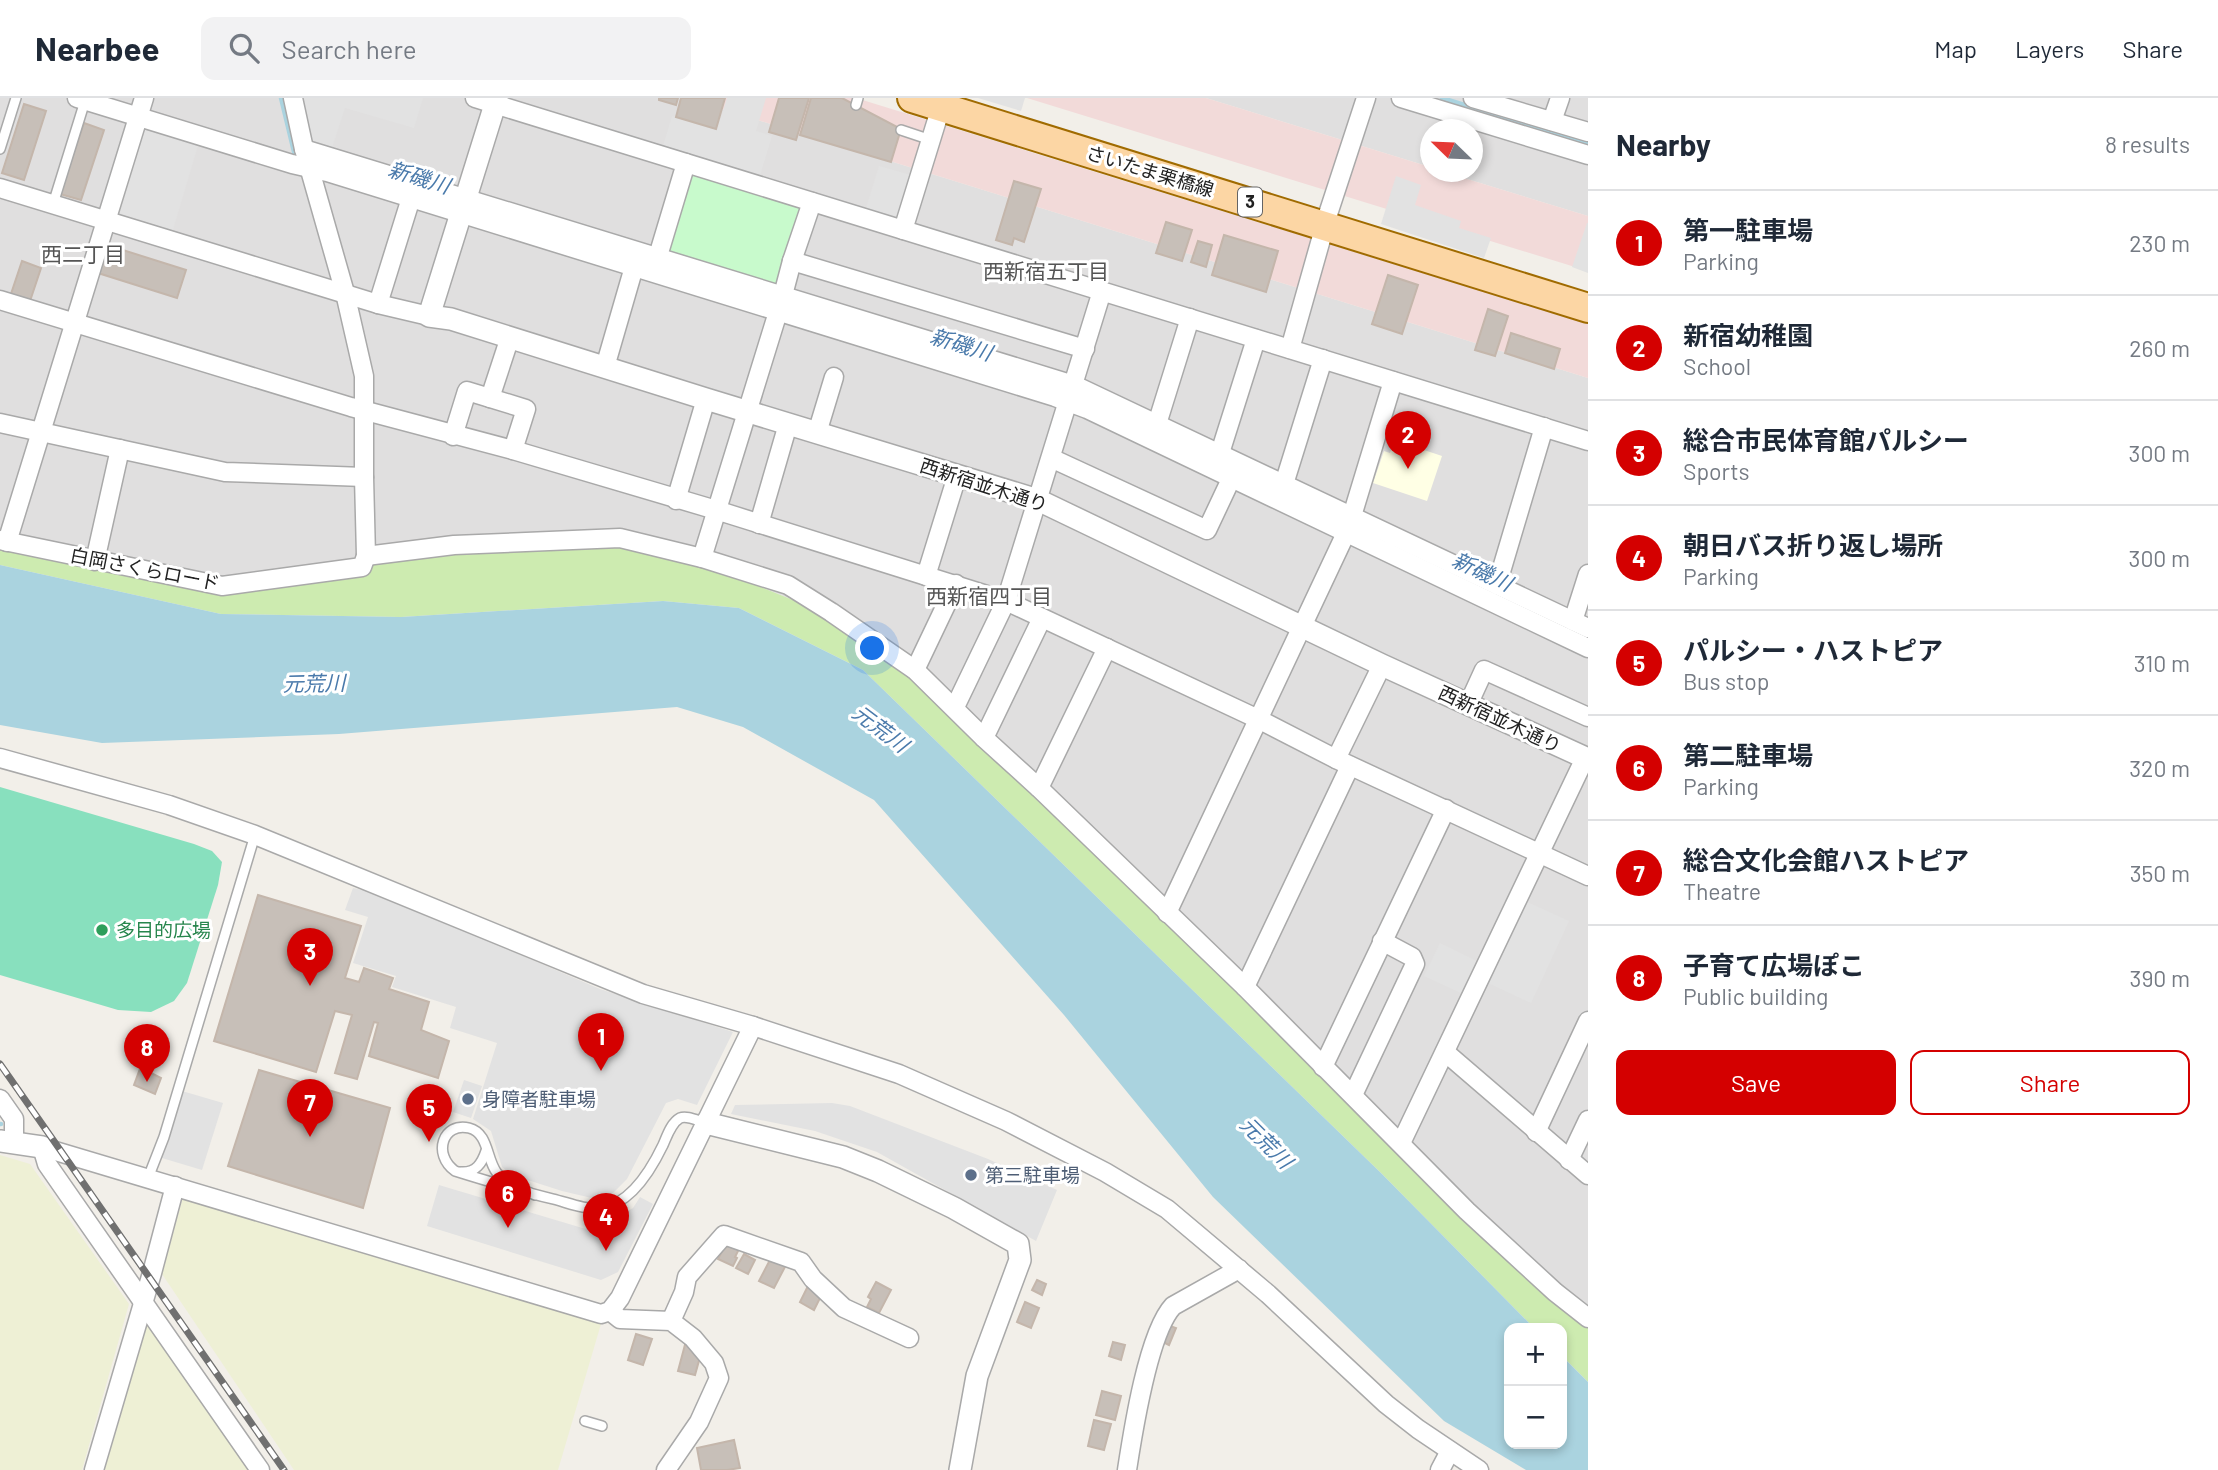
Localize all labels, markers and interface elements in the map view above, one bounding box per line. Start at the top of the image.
search box [201,17,691,80]
text: Nearbee [35,28,159,68]
icon: search [225,29,263,67]
text: Search here [281,33,417,64]
text: Map [1934,34,1977,63]
text: Layers [2015,34,2084,63]
text: Share [2122,34,2183,63]
north arrow [1420,119,1483,182]
text: Nearby [1616,126,1711,162]
text: 8 results [2105,130,2190,158]
street label: さいたま栗橋線 [1083,140,1217,201]
water label: 新磯川 [386,155,455,198]
road number: 3 [1238,188,1262,217]
text: 第一駐車場 [1683,214,1813,245]
text: 1 [1635,229,1643,257]
text: 230 m [2129,229,2190,257]
district label: 西二丁目 [41,241,125,266]
text: Parking [1683,247,1759,275]
district label: 西新宿五丁目 [983,258,1109,283]
text: 新宿幼稚園 [1683,319,1813,350]
water label: 新磯川 [928,322,997,365]
text: 2 [1633,334,1645,362]
text: 260 m [2129,334,2190,362]
text: School [1683,352,1751,380]
pin: 2 [1385,411,1431,469]
text: 総合市民体育館パルシー [1683,424,1969,455]
text: 3 [1633,439,1645,467]
text: 300 m [2129,439,2190,467]
street label: 西新宿並木通り [917,453,1051,516]
text: Sports [1683,457,1750,485]
text: 朝日バス折り返し場所 [1683,529,1943,560]
street label: 白岡さくらロード [68,543,222,594]
text: 4 [1632,544,1646,572]
text: 300 m [2129,544,2190,572]
water label: 新磯川 [1449,546,1518,596]
text: Parking [1683,562,1759,590]
district label: 西新宿四丁目 [926,583,1052,608]
your location [855,631,889,665]
text: パルシー・ハストピア [1683,634,1943,665]
text: 5 [1633,649,1645,677]
text: 310 m [2134,649,2190,677]
text: Bus stop [1683,667,1769,695]
water label: 元荒川 [282,669,348,696]
street label: 西新宿並木通り [1435,680,1565,757]
water label: 元荒川 [848,699,915,758]
text: 第二駐車場 [1683,739,1813,770]
text: 6 [1633,754,1645,782]
text: 320 m [2129,754,2190,782]
text: Parking [1683,772,1759,800]
text: 総合文化会館ハストピア [1683,844,1969,875]
text: 7 [1633,859,1645,887]
text: 350 m [2130,859,2190,887]
text: Theatre [1683,877,1761,905]
place label: 多目的広場 [116,918,211,941]
marker: 多目的広場 [94,922,110,938]
pin: 3 [287,928,333,986]
text: 子育て広場ぽこ [1683,949,1865,980]
text: 8 [1633,964,1645,992]
text: 390 m [2130,964,2190,992]
text: Public building [1683,982,1828,1010]
pin: 1 [578,1013,624,1071]
pin: 8 [124,1024,170,1082]
button: Save [1616,1050,1896,1115]
button: Share [1910,1050,2190,1115]
pin: 7 [287,1079,333,1137]
pin: 5 [406,1084,452,1142]
place label: 身障者駐車場 [482,1087,596,1110]
marker: 身障者駐車場 [460,1091,476,1107]
water label: 元荒川 [1236,1111,1300,1174]
place label: 第三駐車場 [985,1163,1080,1186]
marker: 第三駐車場 [963,1167,979,1183]
pin: 6 [485,1170,531,1228]
pin: 4 [583,1193,629,1251]
map controls [1504,1323,1567,1449]
button: + [1504,1323,1567,1386]
button: − [1504,1386,1567,1449]

